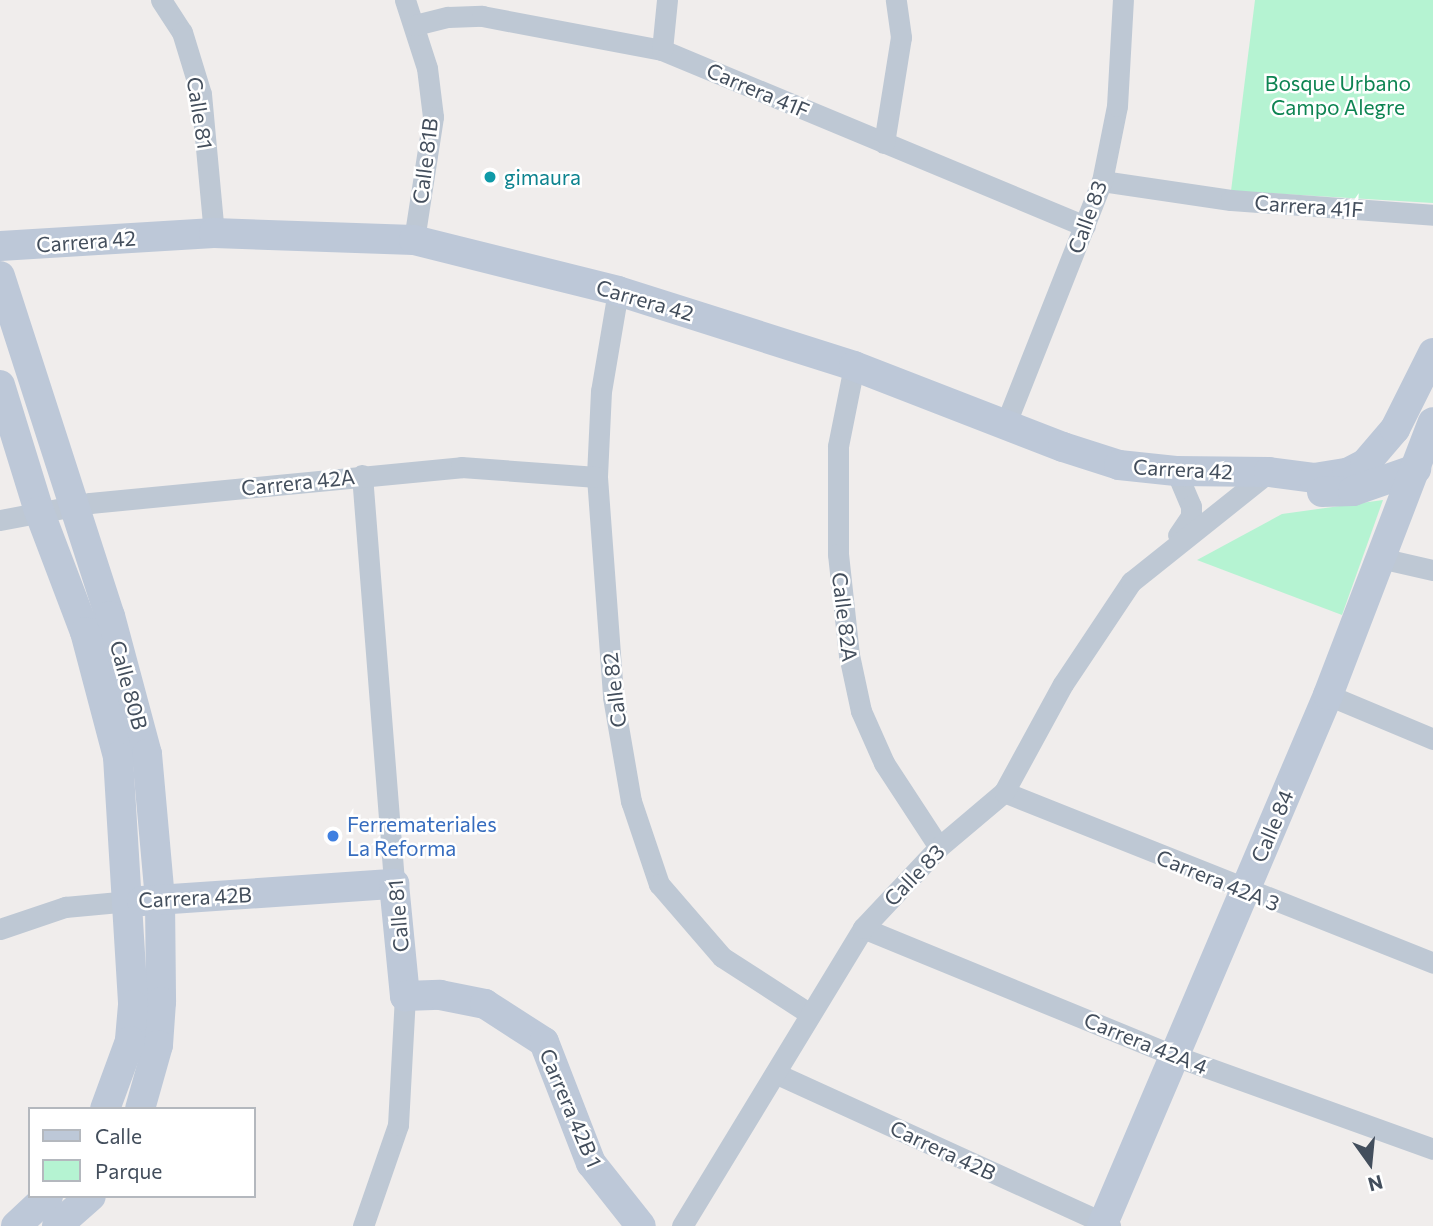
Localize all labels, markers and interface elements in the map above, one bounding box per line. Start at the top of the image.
street label: Carrera 41F [703,57,813,123]
park label: Bosque Urbano Campo Alegre [1265,70,1411,120]
street label: Calle 81 [182,75,218,151]
street label: Calle 81B [407,117,443,205]
place label: gimaura [504,164,581,190]
marker: gimaura [482,169,498,185]
street label: Calle 83 [1062,177,1112,257]
street label: Carrera 41F [1254,190,1364,222]
street label: Carrera 42 [35,225,137,257]
street label: Carrera 42 [593,274,697,326]
street label: Carrera 42 [1132,454,1234,484]
street label: Carrera 42A [240,463,356,501]
street label: Calle 82A [827,571,863,663]
street label: Calle 80B [105,638,153,732]
street label: Calle 82 [597,651,631,729]
street label: Calle 84 [1245,786,1299,866]
place label: Ferremateriales La Reforma [347,811,497,861]
marker: Ferremateriales La Reforma [325,828,341,844]
street label: Calle 83 [879,839,949,911]
street label: Carrera 42A 3 [1153,844,1283,916]
street label: Calle 81 [382,879,414,953]
street label: Carrera 42B [138,881,252,913]
street label: Carrera 42A 4 [1081,1007,1211,1079]
street label: Carrera 42B 1 [535,1045,607,1171]
legend [28,1107,256,1198]
street label: Carrera 42B [886,1115,1000,1185]
text: Calle [95,1123,142,1148]
north arrow [1335,1128,1405,1198]
text: Parque [95,1158,162,1183]
text: N [1366,1171,1385,1197]

